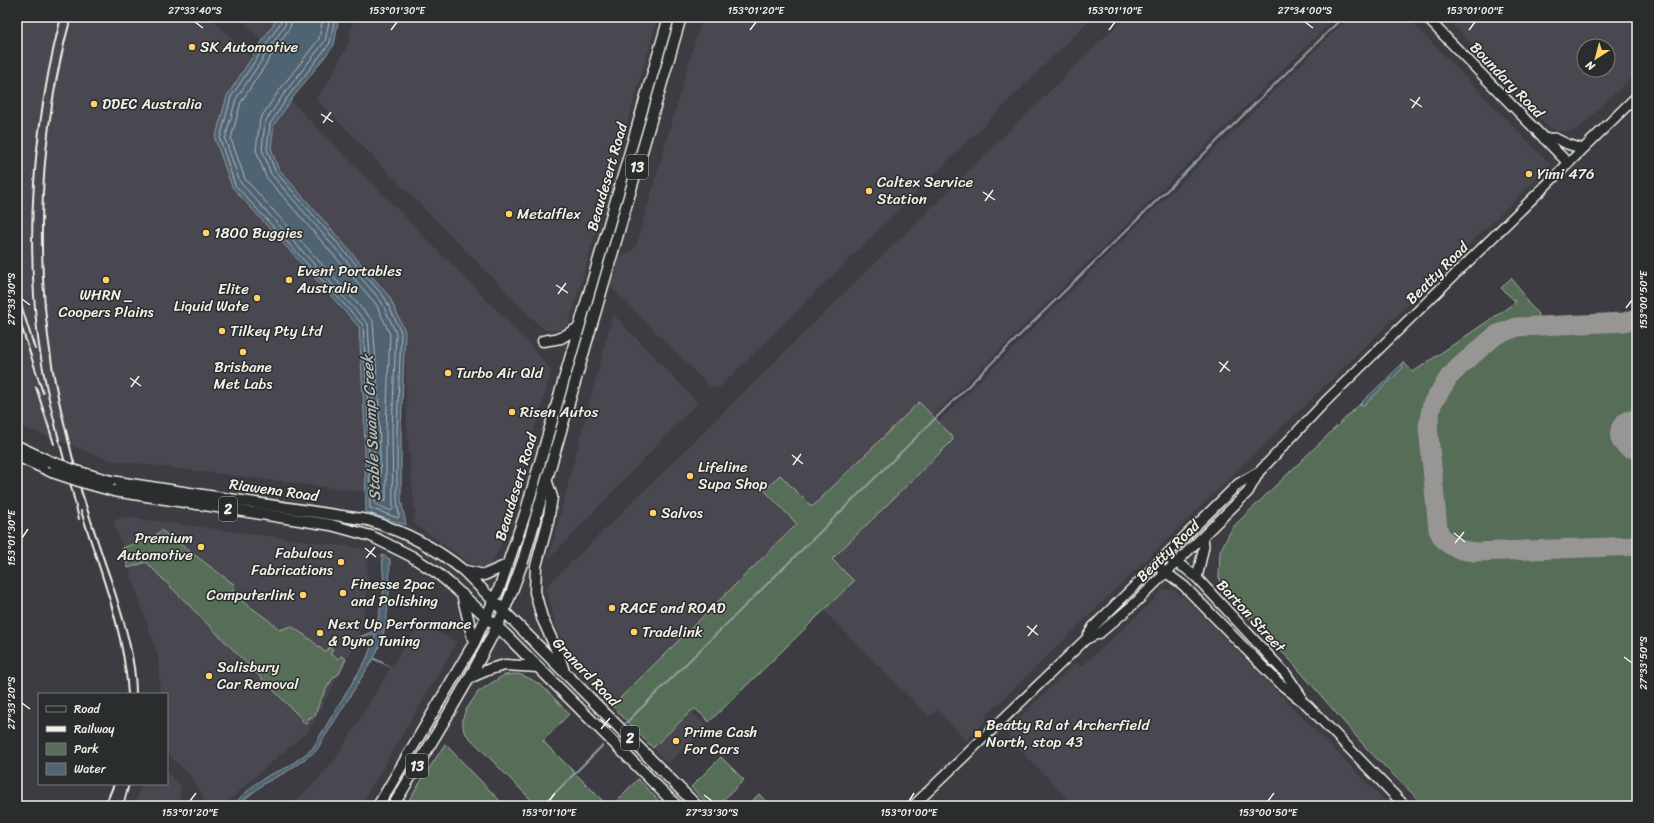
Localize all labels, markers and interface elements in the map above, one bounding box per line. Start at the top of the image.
text: 27°33'40"S [168,2,222,20]
text: 153°01'30"E [369,2,426,20]
text: 153°01'20"E [728,2,786,20]
text: 153°01'10"E [1088,2,1144,20]
text: 27°34'00"S [1278,2,1333,20]
text: 153°01'00"E [1447,2,1505,20]
place label: SK Automotive [200,34,299,60]
street label: Boundary Road [1463,35,1551,125]
north arrow [1576,38,1616,78]
marker: SK Automotive [187,42,197,52]
text: N [1581,56,1600,76]
place label: DDEC Australia [102,91,202,117]
marker: DDEC Australia [89,99,99,109]
street label: Beaudesert Road [579,119,635,234]
road number: 13 [626,155,648,179]
place label: Yimi 476 [1537,161,1595,187]
place label: Caltex Service Station [877,169,973,212]
marker: Yimi 476 [1524,169,1534,179]
marker: Caltex Service Station [864,186,874,196]
place label: Metalflex [517,201,581,227]
marker: Metalflex [504,209,514,219]
place label: 1800 Buggies [214,220,303,246]
marker: 1800 Buggies [201,228,211,238]
street label: Beatty Road [1399,234,1476,311]
place label: Event Portables Australia [296,258,402,301]
text: 153°00'50"E [1635,269,1653,329]
text: 27°33'30"S [3,272,21,325]
marker: WHRN _ Coopers Plains [101,275,111,285]
marker: Event Portables Australia [284,275,294,285]
place label: Elite Liquid Wate [174,276,249,319]
place label: WHRN _ Coopers Plains [58,282,154,325]
marker: Elite Liquid Wate [252,293,262,303]
place label: Tilkey Pty Ltd [230,318,323,344]
marker: Tilkey Pty Ltd [217,326,227,336]
marker: Brisbane Met Labs [238,347,248,357]
water label: Stable Swamp Creek [353,352,389,502]
place label: Brisbane Met Labs [213,354,273,397]
place label: Turbo Air Qld [456,360,544,386]
marker: Turbo Air Qld [443,368,453,378]
place label: Risen Autos [520,399,598,425]
marker: Risen Autos [507,407,517,417]
street label: Beaudesert Road [487,429,545,544]
place label: Lifeline Supa Shop [698,454,768,497]
street label: Riawena Road [228,471,321,509]
marker: Lifeline Supa Shop [685,471,695,481]
road number: 2 [219,497,237,521]
place label: Salvos [661,500,704,526]
marker: Salvos [648,508,658,518]
text: 153°01'30"E [3,509,21,566]
street label: Beatty Road [1130,513,1207,588]
place label: Premium Automotive [116,525,193,568]
place label: Fabulous Fabrications [251,540,334,583]
marker: Premium Automotive [196,542,206,552]
marker: Fabulous Fabrications [336,557,346,567]
place label: Finesse 2pac and Polishing [351,571,439,614]
street label: Barton Street [1210,573,1293,659]
place label: Computerlink [207,582,296,608]
marker: Finesse 2pac and Polishing [338,588,348,598]
marker: Computerlink [298,590,308,600]
place label: RACE and ROAD [620,595,726,621]
marker: RACE and ROAD [607,603,617,613]
place label: Next Up Performance & Dyno Tuning [328,611,472,654]
place label: Tradelink [642,619,703,645]
marker: Tradelink [629,627,639,637]
marker: Next Up Performance & Dyno Tuning [315,628,325,638]
street label: Granard Road [546,631,627,714]
text: 27°33'50"S [1635,636,1653,690]
place label: Salisbury Car Removal [217,654,299,697]
marker: Salisbury Car Removal [204,671,214,681]
text: 27°33'20"S [3,676,21,729]
legend [38,693,168,785]
text: Road [74,698,101,720]
place label: Beatty Rd at Archerfield North, stop 43 [986,712,1150,755]
text: Railway [74,718,115,740]
place label: Prime Cash For Cars [684,719,758,762]
road number: 2 [621,726,639,750]
marker: Beatty Rd at Archerfield North, stop 43 [973,729,983,739]
marker: Prime Cash For Cars [671,736,681,746]
text: Park [74,738,99,760]
road number: 13 [406,754,428,778]
text: Water [74,758,107,780]
text: 153°01'20"E [162,804,220,822]
text: 153°01'10"E [522,804,578,822]
text: 27°33'30"S [686,804,739,822]
text: 153°01'00"E [881,804,939,822]
text: 153°00'50"E [1239,804,1299,822]

